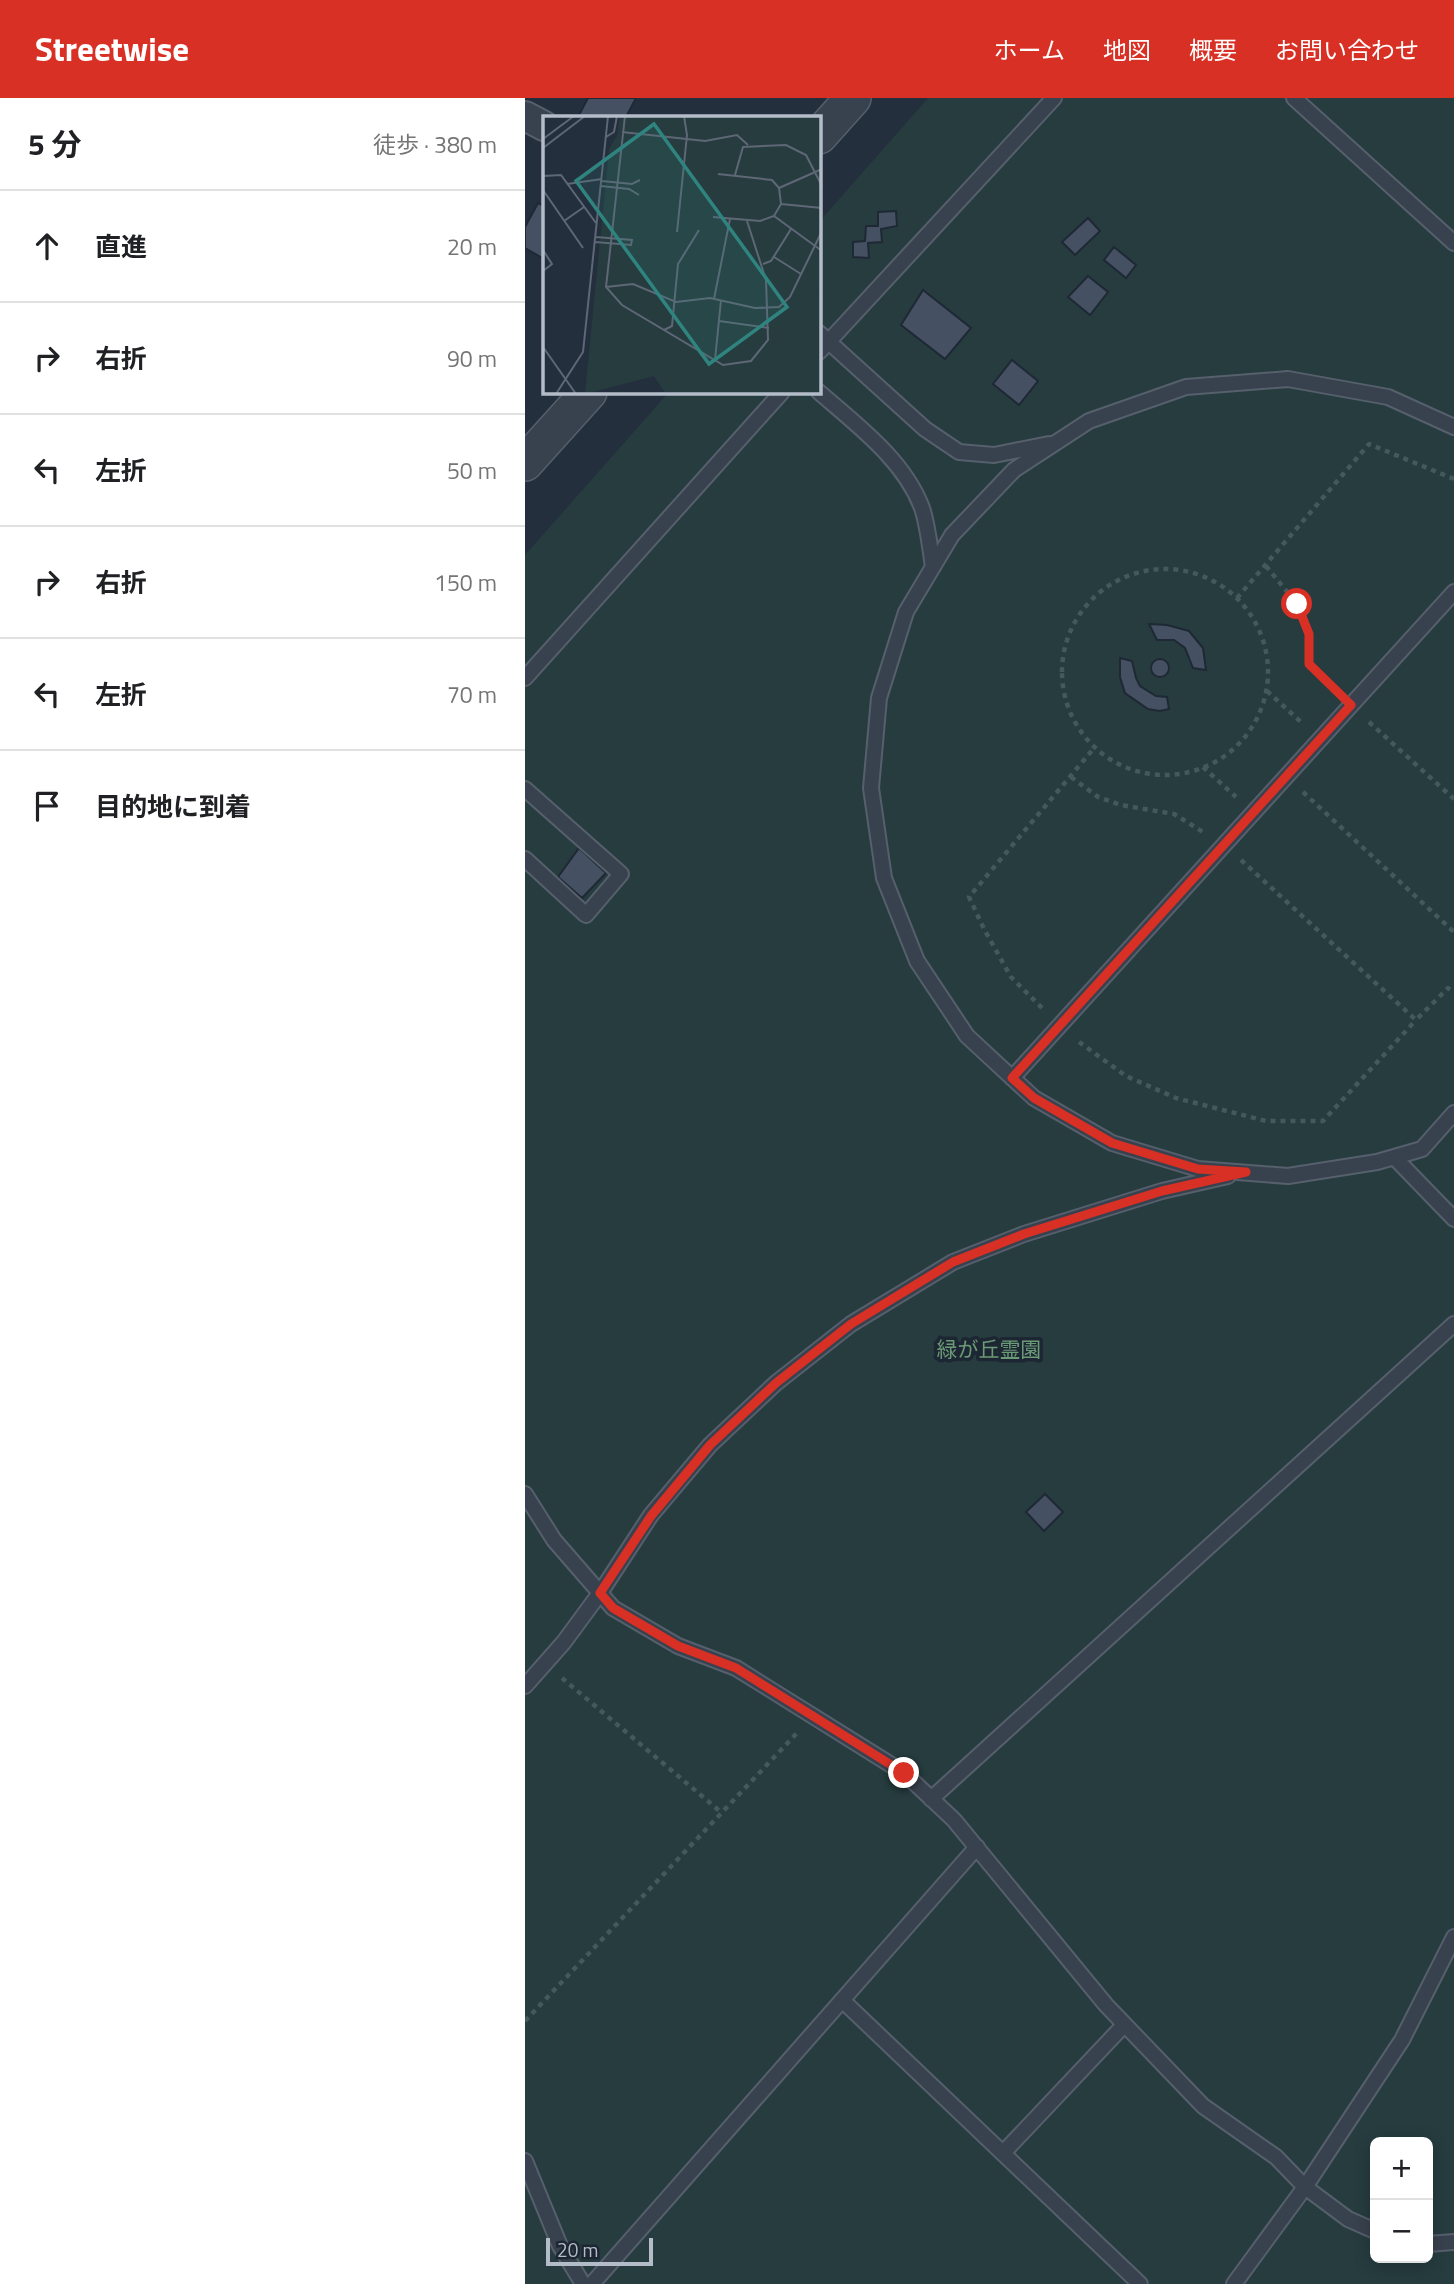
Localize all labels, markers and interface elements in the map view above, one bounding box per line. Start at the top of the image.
text: Streetwise [35,24,189,74]
text: ホーム [994,32,1065,68]
text: 地図 [1103,32,1151,68]
text: 概要 [1189,32,1237,68]
text: お問い合わせ [1275,32,1419,68]
inset map [543,116,821,394]
text: 5 分 [28,121,81,167]
text: 徒歩 · 380 m [373,127,497,162]
icon: ahead [28,227,66,265]
text: 直進 [95,227,147,266]
text: 20 m [447,229,497,264]
icon: right [28,339,66,377]
text: 右折 [95,339,147,378]
text: 90 m [447,341,497,376]
icon: left [28,451,66,489]
text: 左折 [95,451,147,490]
text: 50 m [447,453,497,488]
icon: right [28,563,66,601]
text: 右折 [95,563,147,602]
text: 150 m [434,565,497,600]
route start [1281,588,1312,619]
icon: left [28,675,66,713]
text: 左折 [95,675,147,714]
text: 70 m [447,677,497,712]
icon: arrive [28,787,66,825]
text: 目的地に到着 [95,787,251,826]
park label: 緑が丘霊園 [937,1333,1042,1365]
route end [888,1757,919,1788]
map controls [1370,2137,1433,2263]
button: + [1370,2137,1433,2200]
button: − [1370,2200,1433,2263]
scale bar [546,2235,653,2267]
text: 20 m [557,2235,598,2264]

